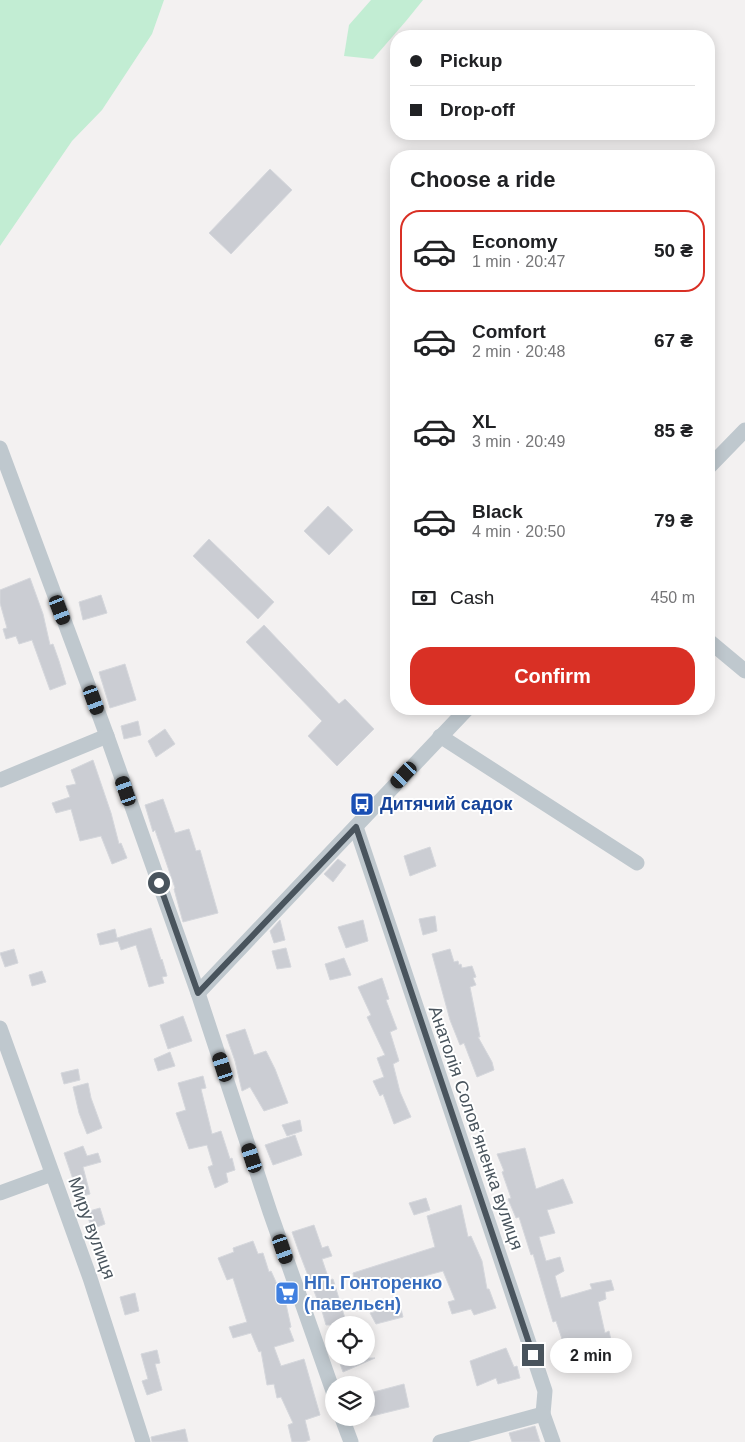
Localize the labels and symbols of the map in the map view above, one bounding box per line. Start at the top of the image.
car [47,593,72,627]
car [81,683,106,717]
car [388,759,419,791]
car [114,774,137,808]
bus stop icon: Дитячий садок [349,791,375,817]
place label: Дитячий садок [380,794,513,814]
route start [148,872,170,894]
street label: Анатолія Солов’яненка вулиця [425,1003,527,1253]
car [211,1050,234,1084]
car [240,1141,263,1175]
street label: Миру вулиця [64,1174,120,1282]
car [271,1232,294,1266]
place label: НП. Гонторенко (павельєн) [304,1273,442,1314]
supermarket icon: НП. Гонторенко (павельєн) [274,1280,300,1306]
callout: 2 min [550,1338,633,1372]
route end [522,1344,544,1366]

